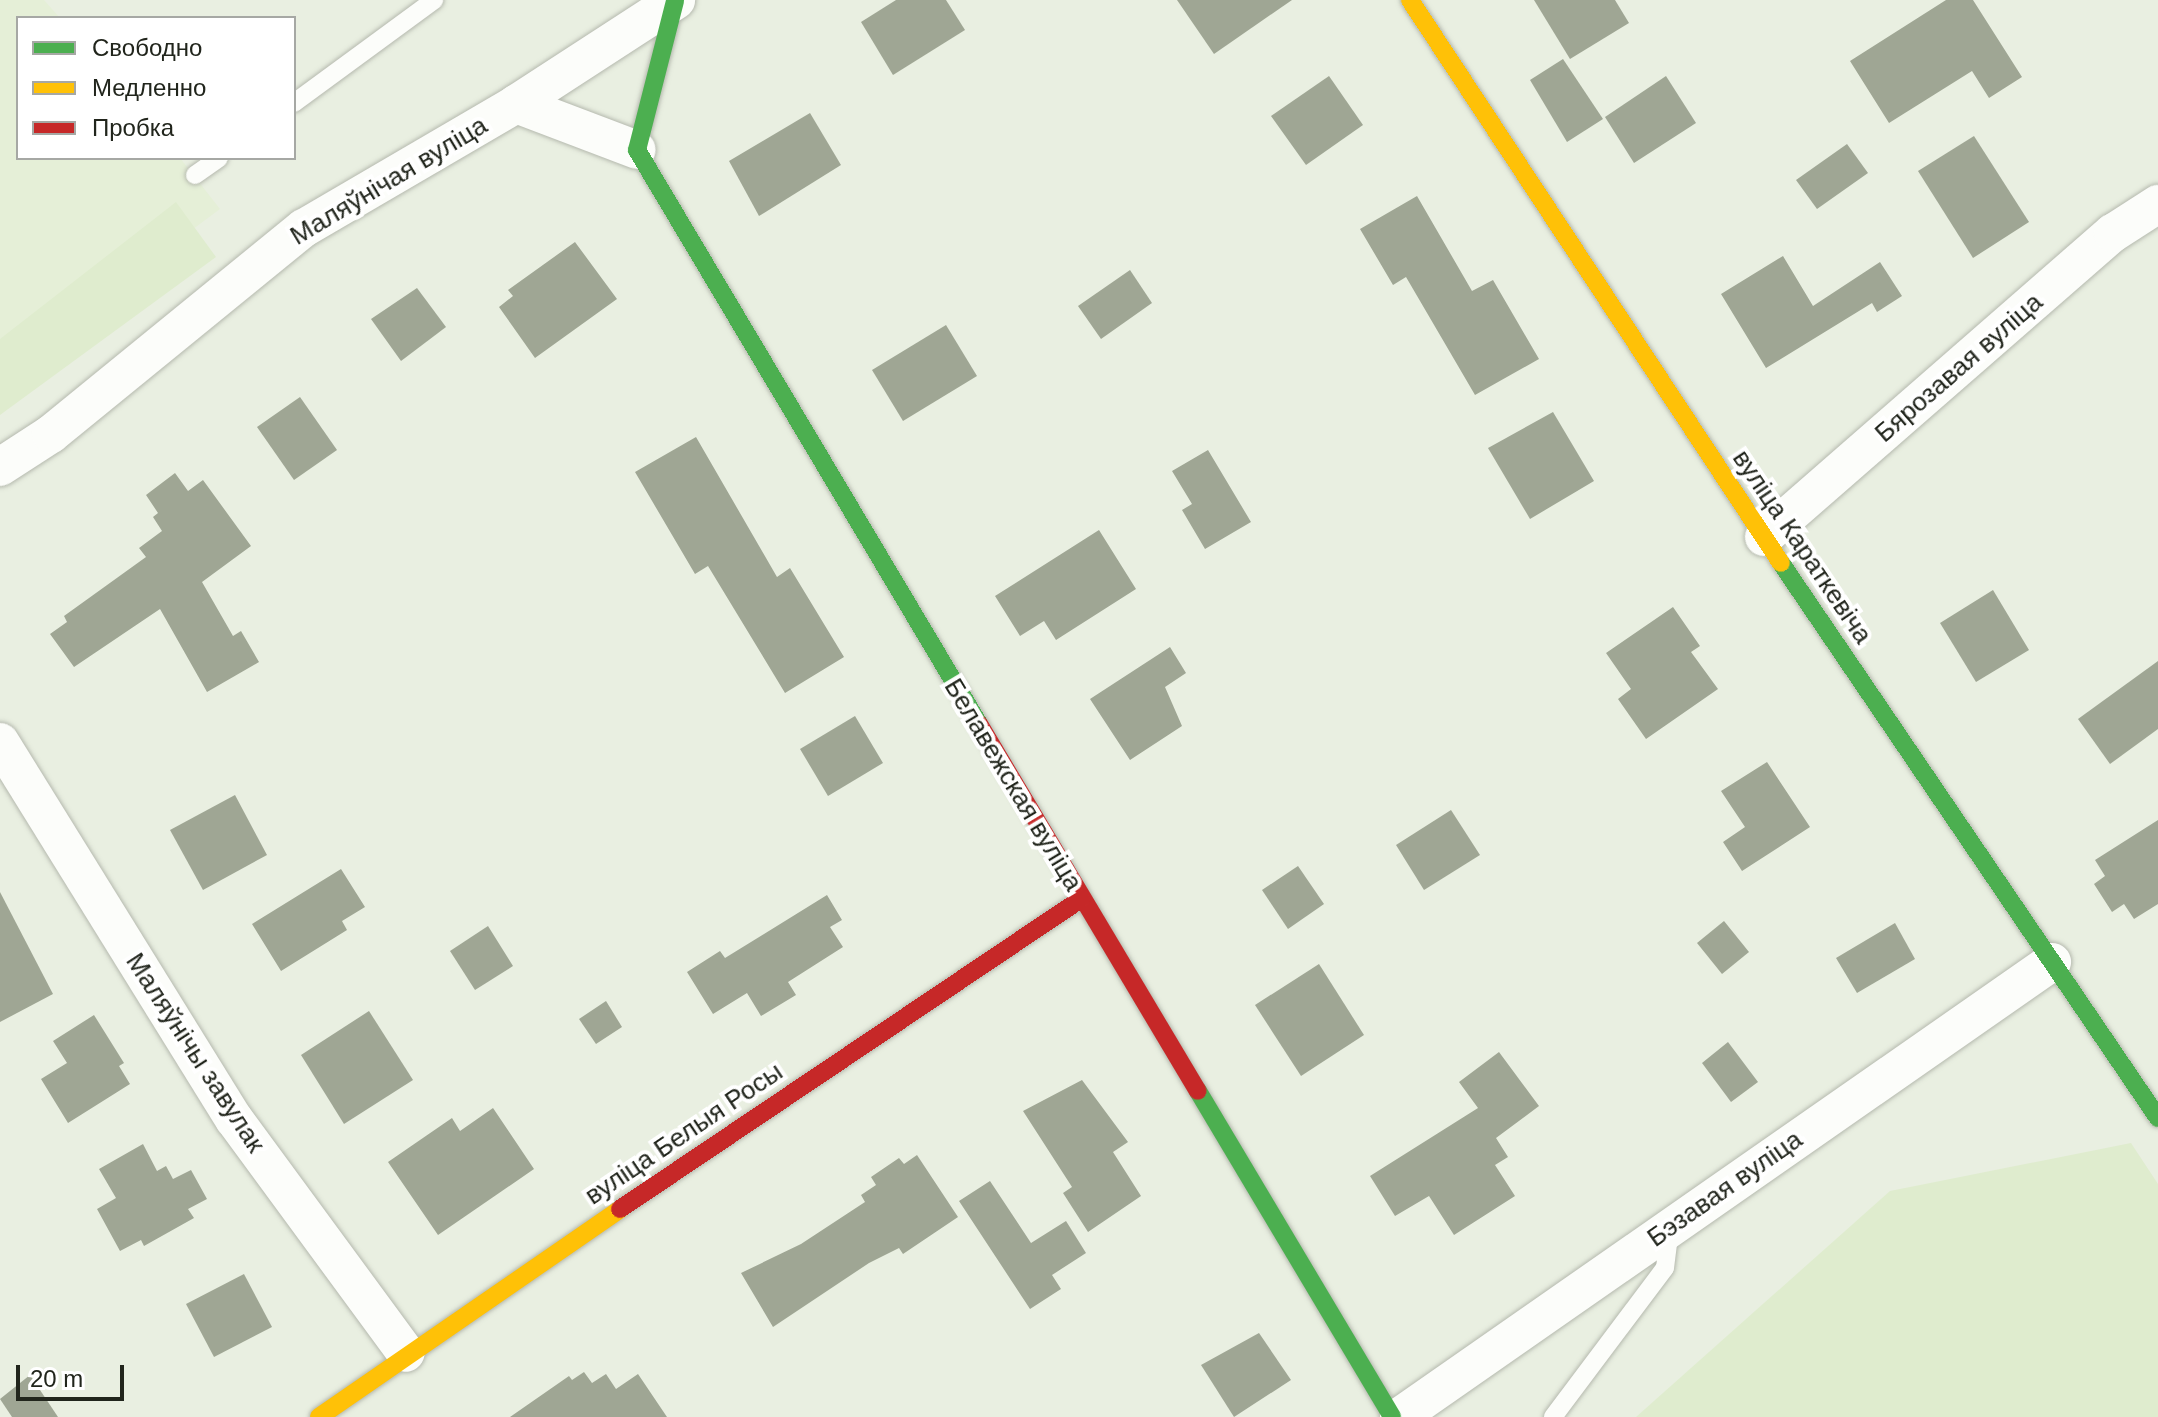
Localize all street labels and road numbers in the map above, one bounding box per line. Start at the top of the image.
street label: Маляўнічая вуліца [285,110,493,252]
street label: Бярозавая вуліца [1869,287,2049,449]
street label: вуліца Караткевіча [1726,444,1878,650]
street label: Белавежская вуліца [937,673,1089,897]
street label: Маляўнічы завулак [119,948,271,1158]
street label: вуліца Белыя Росы [579,1056,789,1212]
street label: Бэзавая вуліца [1642,1124,1808,1254]

